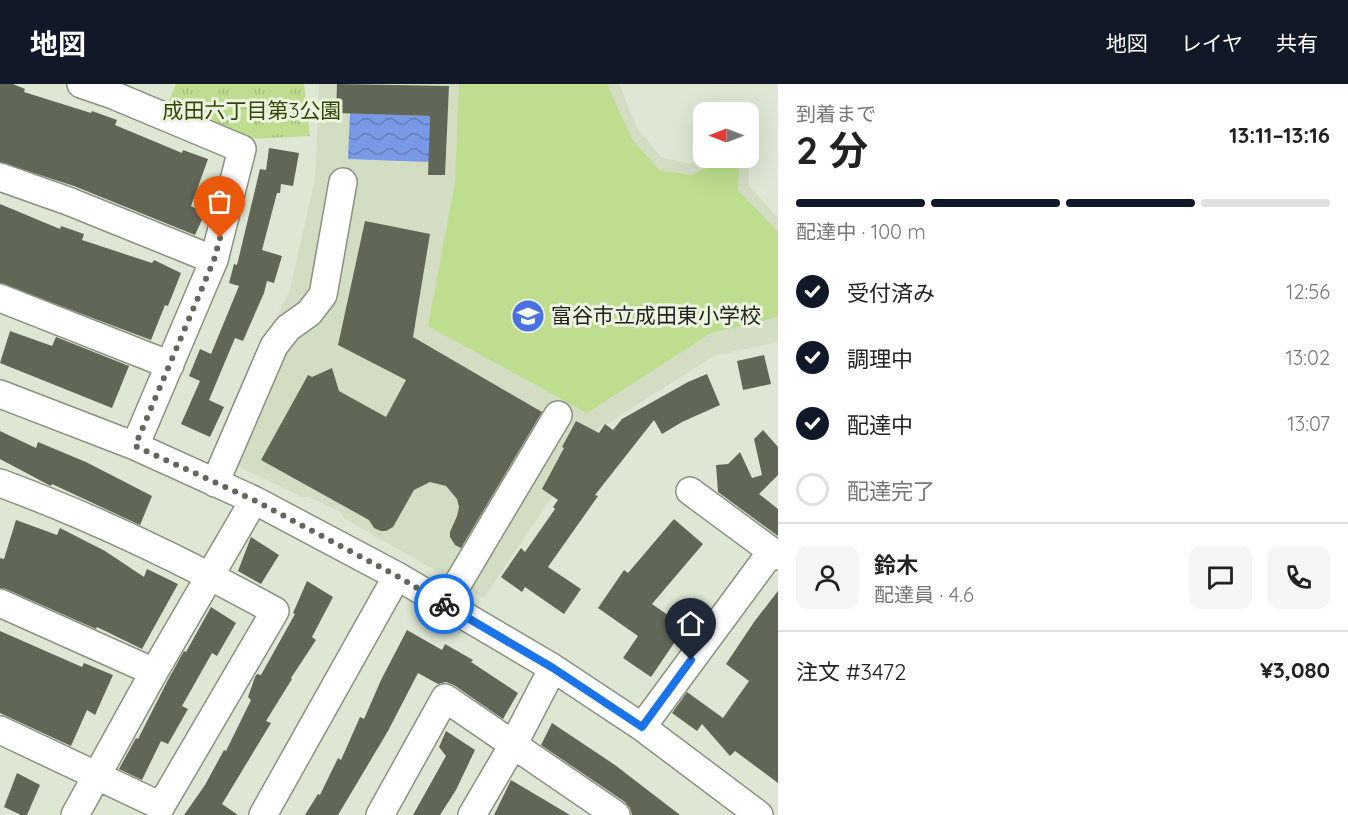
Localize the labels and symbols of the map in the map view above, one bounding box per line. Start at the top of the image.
park label: 成田六丁目第3公園 [162,97,342,123]
north arrow [693,102,759,168]
pin [194,176,245,238]
school or university icon: 富谷市立成田東小学校 [510,298,546,334]
place label: 富谷市立成田東小学校 [551,302,761,328]
courier [414,574,474,634]
pin [665,598,716,660]

